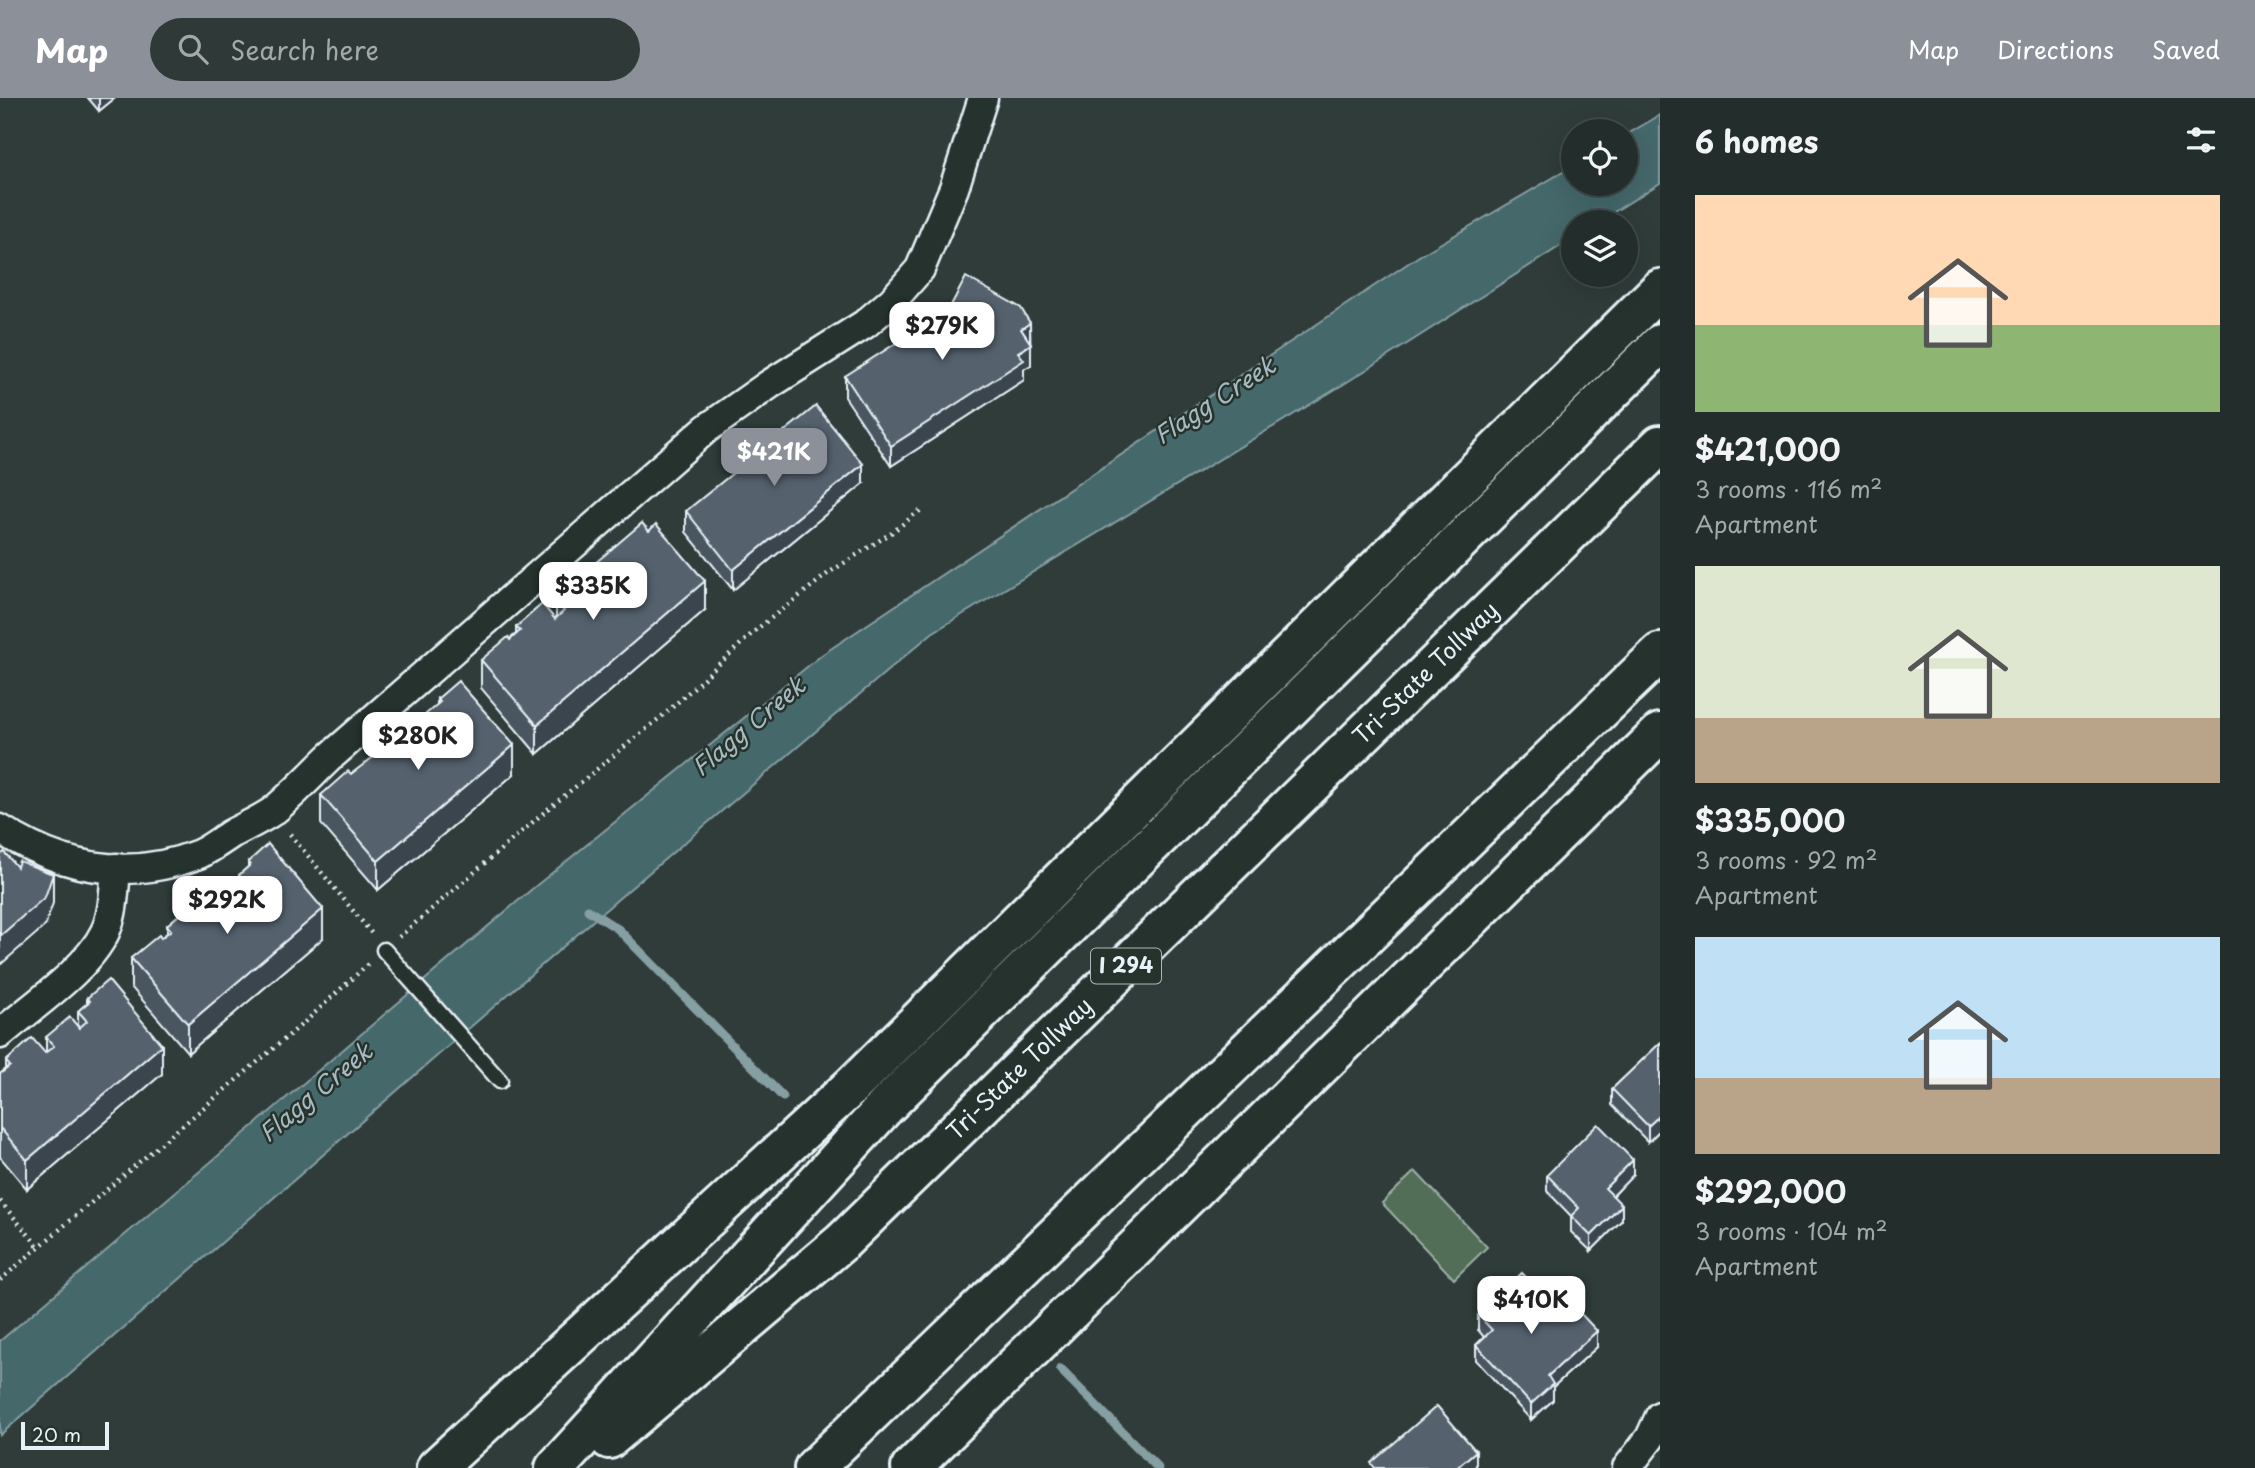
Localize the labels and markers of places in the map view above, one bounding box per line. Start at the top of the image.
pin: $279K [893,302,991,362]
pin: $421K [725,428,823,488]
pin: $335K [544,562,642,622]
pin: $280K [369,712,467,772]
pin: $292K [178,876,276,936]
pin: $410K [1482,1276,1580,1336]

